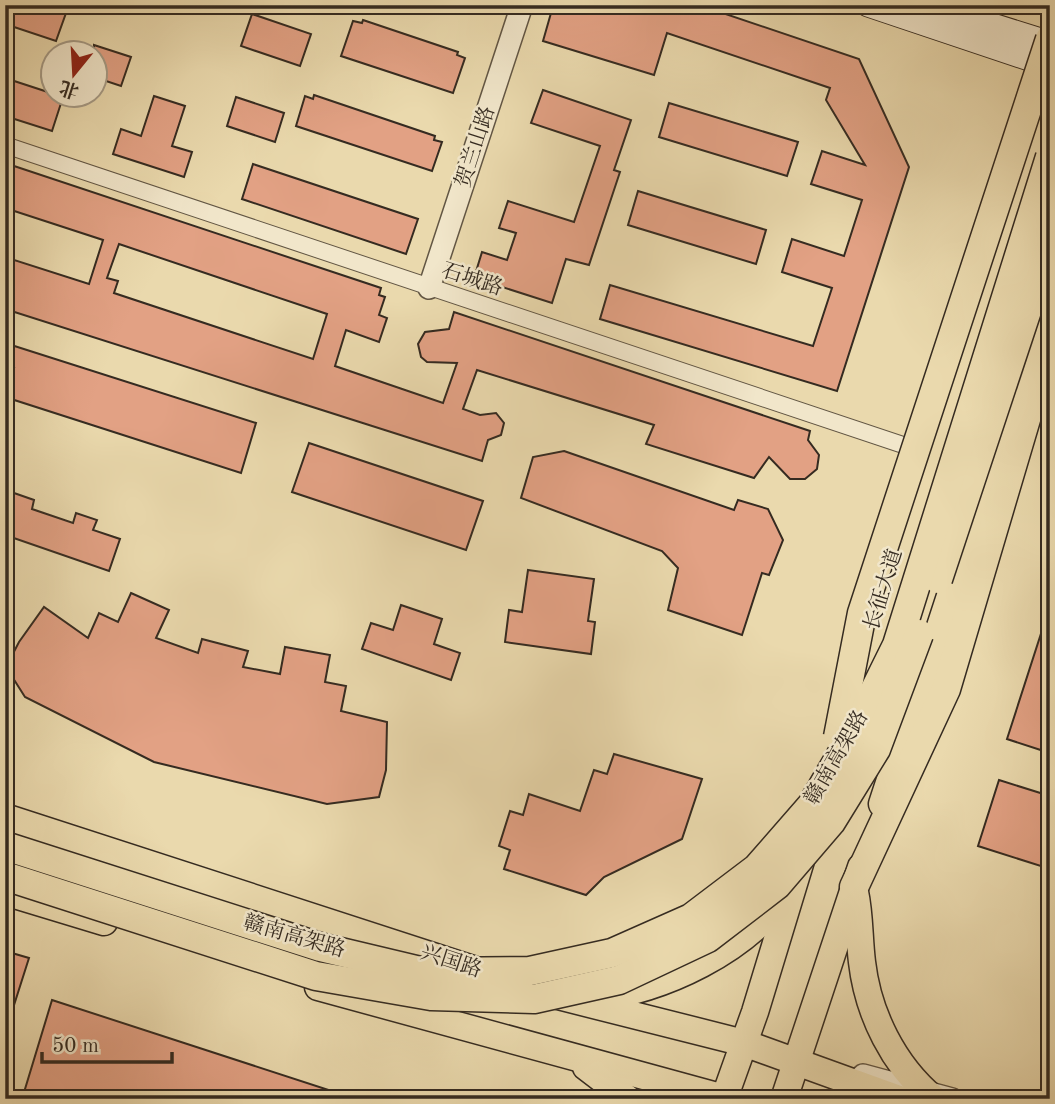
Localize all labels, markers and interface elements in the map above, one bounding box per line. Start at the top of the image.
north arrow [38,38,108,108]
text: 北 [57,76,81,102]
street label: 贺兰山路 [451,103,499,190]
street label: 石城路 [439,258,506,300]
street label: 长征大道 [860,546,906,633]
street label: 赣南高架路 [800,706,872,809]
street label: 赣南高架路 [241,911,348,962]
street label: 兴国路 [418,940,485,982]
scale bar [42,1020,172,1064]
text: 50 m [52,1036,99,1057]

